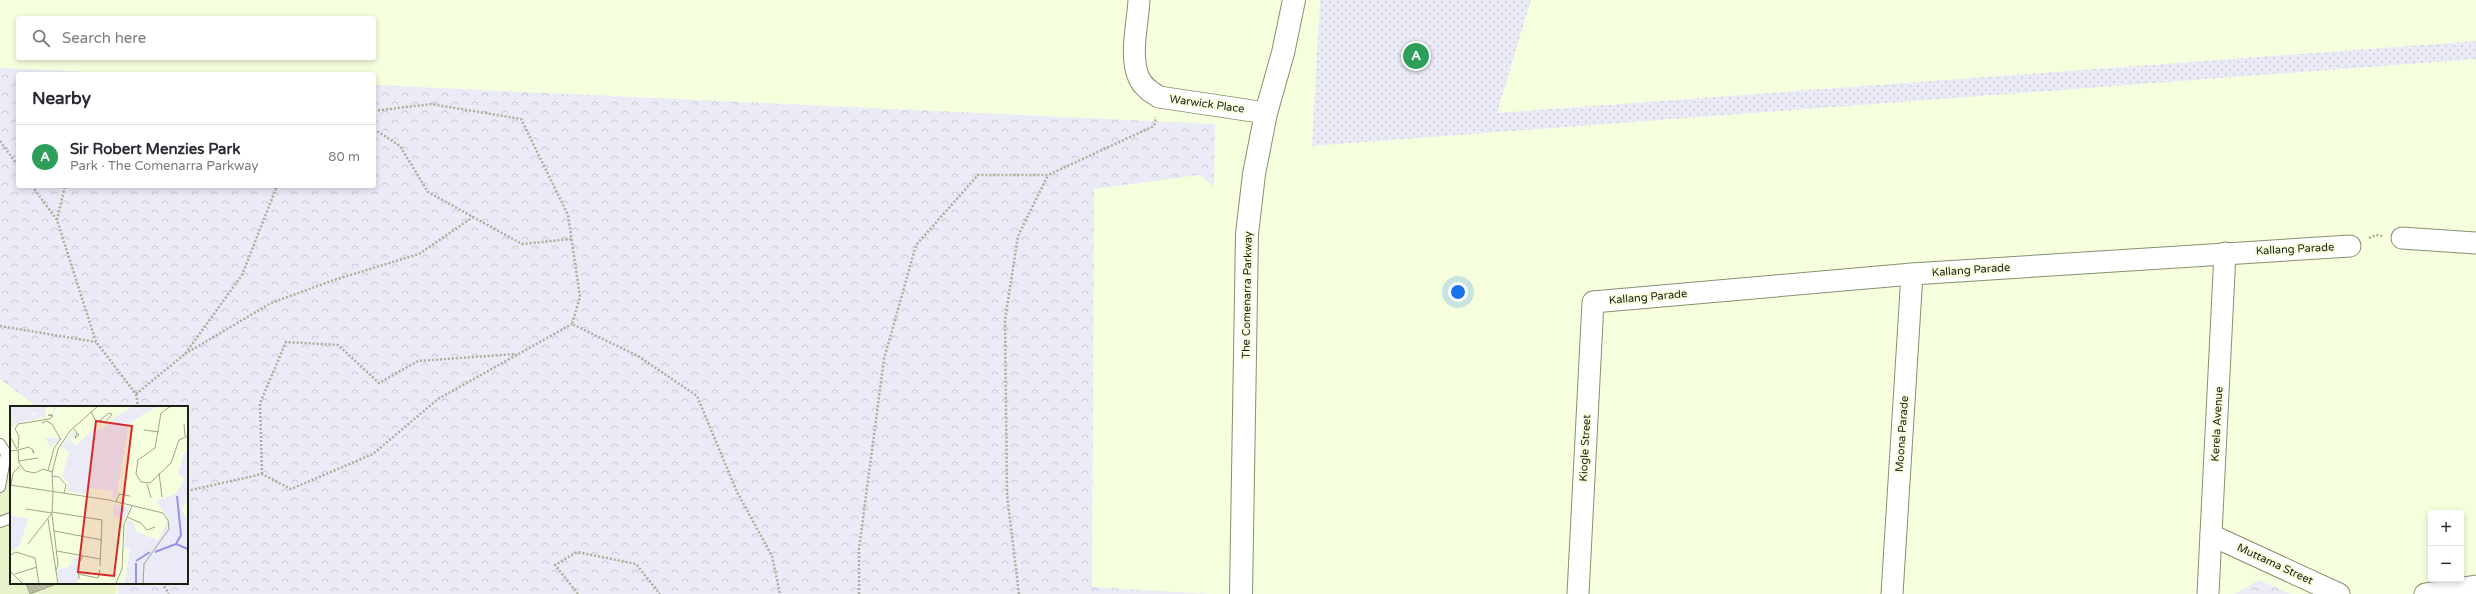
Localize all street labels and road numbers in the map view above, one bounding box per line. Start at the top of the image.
street label: Warwick Place [1169,92,1245,116]
street label: The Comenarra Parkway [1239,231,1255,359]
street label: Kallang Parade [2255,240,2335,258]
street label: Kallang Parade [1931,261,2011,279]
street label: Kallang Parade [1608,287,1688,307]
street label: Kerela Avenue [2209,386,2225,462]
street label: Moona Parade [1893,395,1911,473]
street label: Kiogle Street [1577,414,1593,482]
street label: Muttama Street [2235,541,2315,587]

